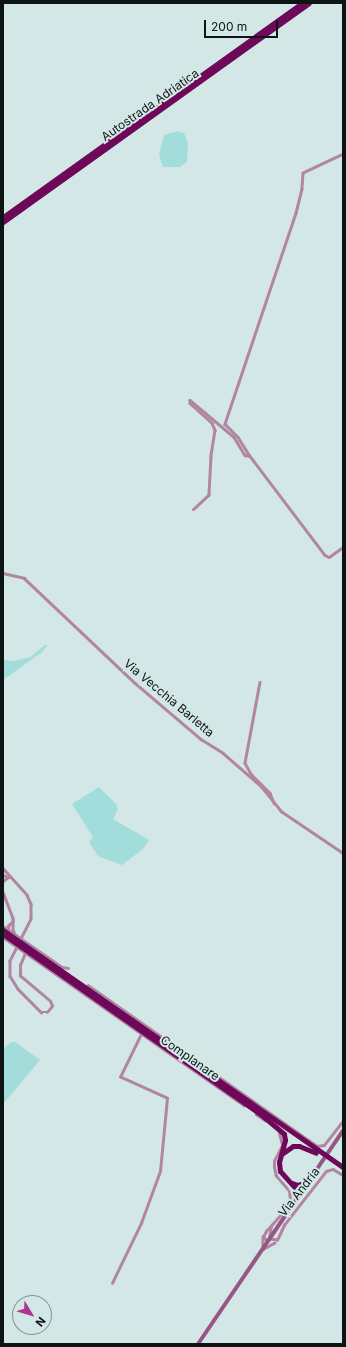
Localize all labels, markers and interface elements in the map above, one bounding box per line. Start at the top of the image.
scale bar [206,12,280,38]
text: 200 m [211,19,247,34]
street label: Autostrada Adriatica [98,66,202,144]
street label: Via Vecchia Barletta [121,656,217,740]
street label: Complanare [158,1032,222,1084]
street label: Via Andria [275,1165,323,1219]
north arrow [12,1295,52,1335]
text: N [33,1314,49,1329]

